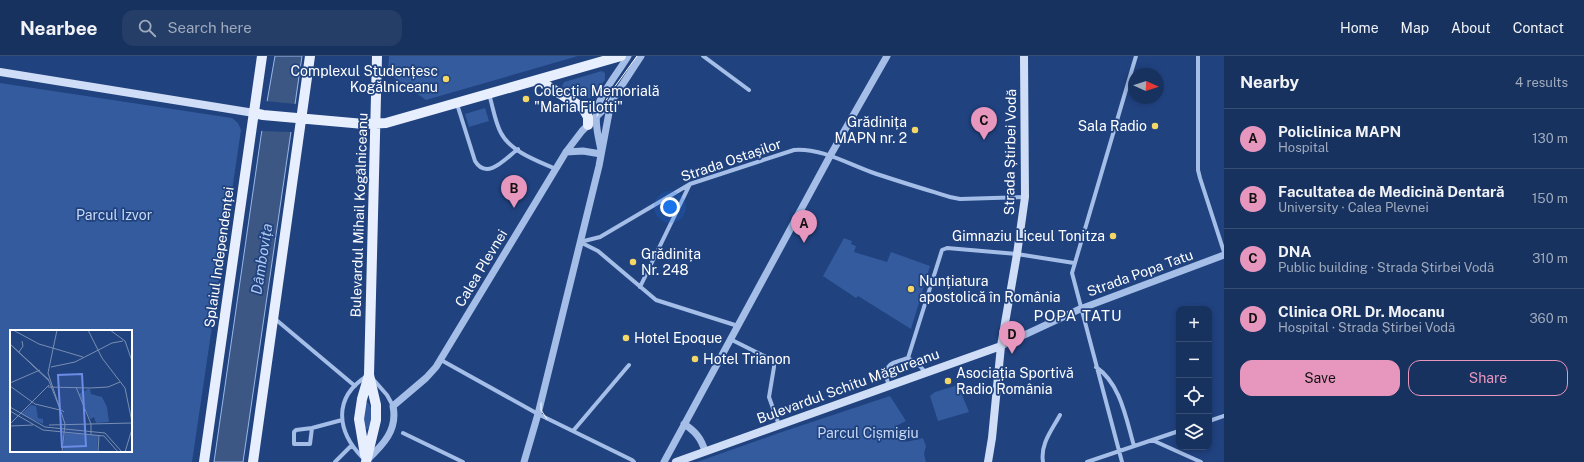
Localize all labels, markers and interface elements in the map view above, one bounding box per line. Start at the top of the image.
search box [122,10,402,46]
text: Nearbee [20,17,98,39]
icon: search [136,17,158,39]
text: Search here [168,19,252,36]
text: Home [1340,20,1379,36]
text: Map [1401,20,1429,36]
text: About [1451,20,1491,36]
text: Contact [1513,20,1564,36]
place label: Complexul Studențesc Kogălniceanu [290,63,438,95]
north arrow [1128,68,1164,104]
text: Nearby [1240,72,1299,92]
marker: Complexul Studențesc Kogălniceanu [441,74,451,84]
text: 4 results [1515,75,1568,90]
place label: Colecția Memorială "Maria Filotti" [534,83,660,115]
street label: Strada Știrbei Vodă [1001,89,1019,215]
marker: Colecția Memorială "Maria Filotti" [521,94,531,104]
pin: C [971,107,997,140]
street label: Bulevardul Mihail Kogălniceanu [347,112,371,318]
place label: Grădinița MAPN nr. 2 [834,114,907,146]
place label: Sala Radio [1078,118,1147,134]
marker: Sala Radio [1150,121,1160,131]
text: Policlinica MAPN [1278,123,1401,140]
marker: Grădinița MAPN nr. 2 [910,125,920,135]
text: A [1248,131,1258,146]
text: 130 m [1532,131,1568,146]
street label: Strada Ostașilor [679,135,783,185]
text: Hospital [1278,140,1329,155]
pin: B [501,175,527,208]
text: Facultatea de Medicină Dentară [1278,183,1505,200]
street label: Splaiul Independenței [201,185,237,329]
text: B [1249,191,1257,206]
text: 150 m [1532,191,1568,206]
your location [660,197,680,217]
text: University · Calea Plevnei [1278,200,1429,215]
park label: Parcul Izvor [76,207,152,223]
pin: A [791,210,817,243]
water label: Dâmbovița [247,222,276,296]
street label: Calea Plevnei [452,226,510,310]
place label: Gimnaziu Liceul Tonitza [952,228,1105,244]
marker: Gimnaziu Liceul Tonitza [1108,231,1118,241]
text: DNA [1278,243,1311,260]
place label: Grădinița Nr. 248 [641,246,701,278]
street label: Strada Popa Tatu [1085,246,1195,300]
text: C [1248,251,1258,266]
text: 310 m [1532,251,1568,266]
marker: Grădinița Nr. 248 [628,257,638,267]
text: Public building · Strada Știrbei Vodă [1278,260,1494,275]
place label: Nunțiatura apostolică în România [919,273,1061,305]
marker: Nunțiatura apostolică în România [906,284,916,294]
text: Clinica ORL Dr. Mocanu [1278,303,1445,320]
map controls [1176,306,1212,450]
button: + [1176,306,1212,342]
district label: POPA TATU [1034,307,1122,324]
text: D [1248,311,1258,326]
text: 360 m [1530,311,1568,326]
text: Hospital · Strada Știrbei Vodă [1278,320,1455,335]
pin: D [999,321,1025,354]
inset map [10,330,132,452]
place label: Hotel Epoque [634,330,722,346]
marker: Hotel Epoque [621,333,631,343]
button: − [1176,342,1212,378]
street label: Bulevardul Schitu Măgureanu [755,346,941,426]
place label: Hotel Trianon [703,351,791,367]
marker: Hotel Trianon [690,354,700,364]
button: Save [1240,360,1400,396]
button: Share [1408,360,1568,396]
place label: Asociația Sportivă Radio România [956,365,1074,397]
marker: Asociația Sportivă Radio România [943,376,953,386]
button: locate [1176,378,1212,414]
button: layers [1176,414,1212,450]
park label: Parcul Cișmigiu [817,425,919,441]

